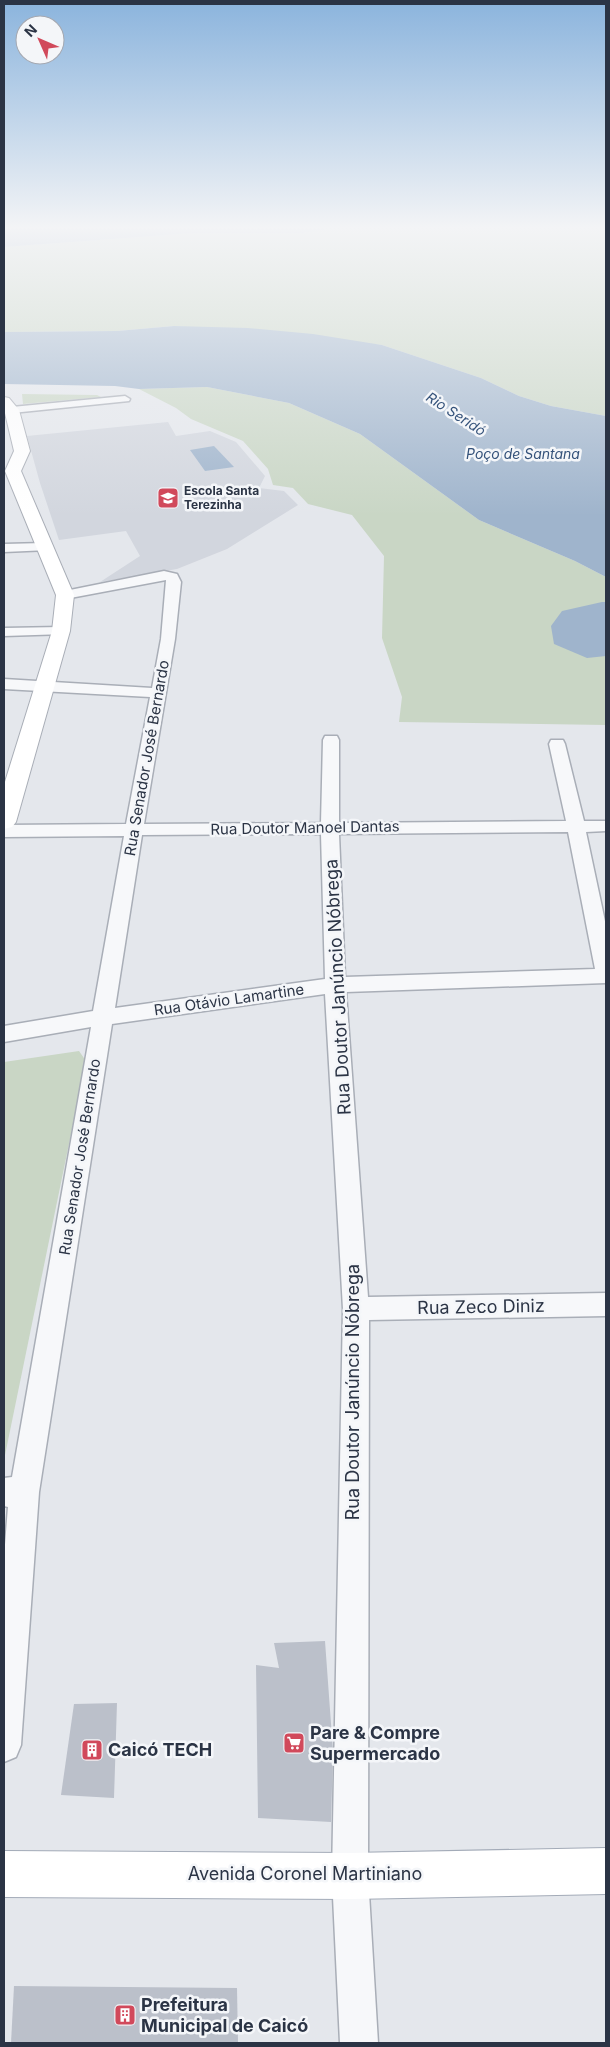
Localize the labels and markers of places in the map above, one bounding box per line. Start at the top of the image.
place label: Escola Santa Terezinha [184,483,259,512]
school or university icon: Escola Santa Terezinha [156,486,180,510]
place label: Pare & Compre Supermercado [310,1722,440,1764]
supermarket icon: Pare & Compre Supermercado [282,1731,306,1755]
building icon: Caicó TECH [80,1738,104,1762]
place label: Caicó TECH [108,1739,212,1760]
place label: Prefeitura Municipal de Caicó [141,1994,308,2036]
building icon: Prefeitura Municipal de Caicó [113,2003,137,2027]

